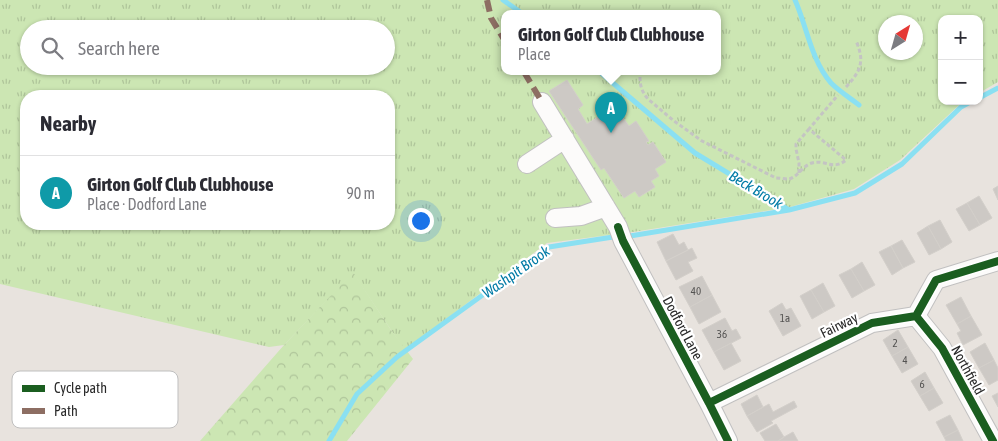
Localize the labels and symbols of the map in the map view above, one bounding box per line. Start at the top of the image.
north arrow [878,15,923,60]
pin: A [595,92,627,133]
water label: Beck Brook [726,167,787,212]
your location [408,208,434,234]
water label: Washpit Brook [479,242,553,301]
house number: 40 [691,285,701,297]
street label: Dodford Lane [660,294,706,362]
street label: Fairway [818,309,861,341]
house number: 1a [780,312,790,324]
house number: 36 [717,328,727,340]
house number: 2 [892,337,898,349]
street label: Northfield [948,343,988,397]
house number: 4 [902,354,908,366]
legend [12,371,178,428]
house number: 6 [919,378,925,390]
text: Cycle path [54,380,107,396]
text: Path [54,403,78,419]

